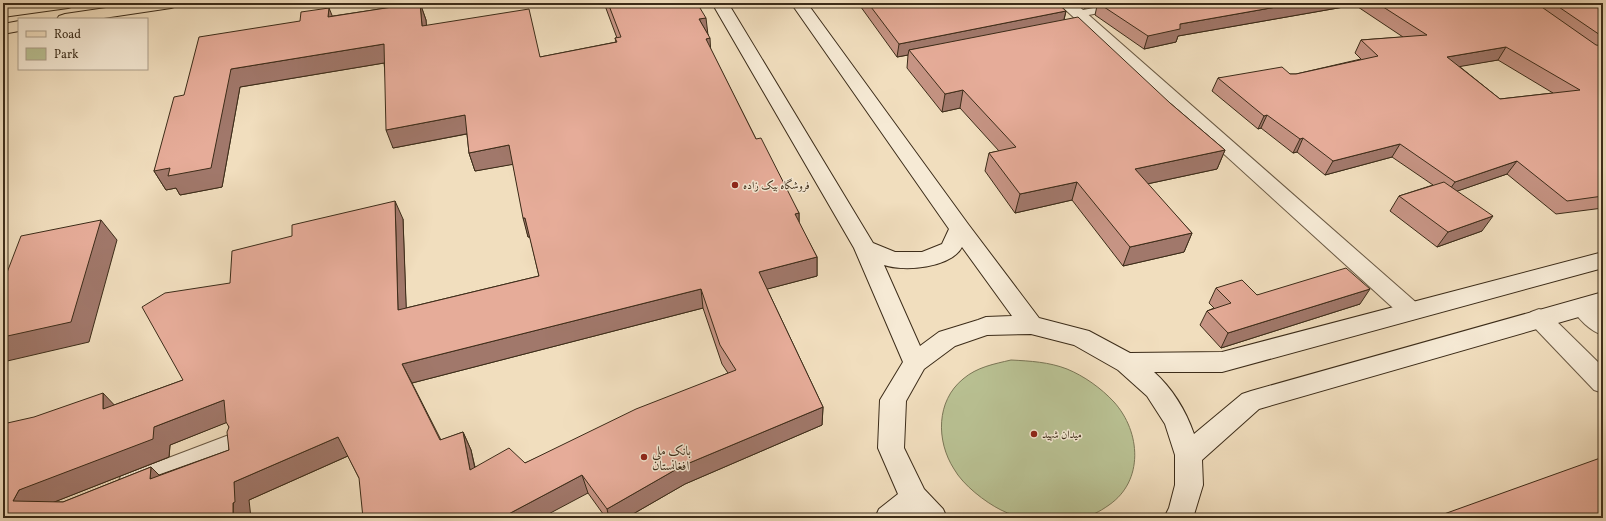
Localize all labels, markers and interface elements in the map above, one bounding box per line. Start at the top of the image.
legend [18,18,148,70]
text: Road [54,27,81,43]
text: Park [54,47,79,63]
place label: فروشگاه بیک زاده [743,178,810,194]
marker: فروشگاه بیک زاده [730,180,740,190]
place label: میدان شهید [1042,428,1082,443]
marker: میدان شهید [1029,429,1039,439]
place label: بانک ملی افغانستان [652,443,691,476]
marker: بانک ملی افغانستان [639,452,649,462]

